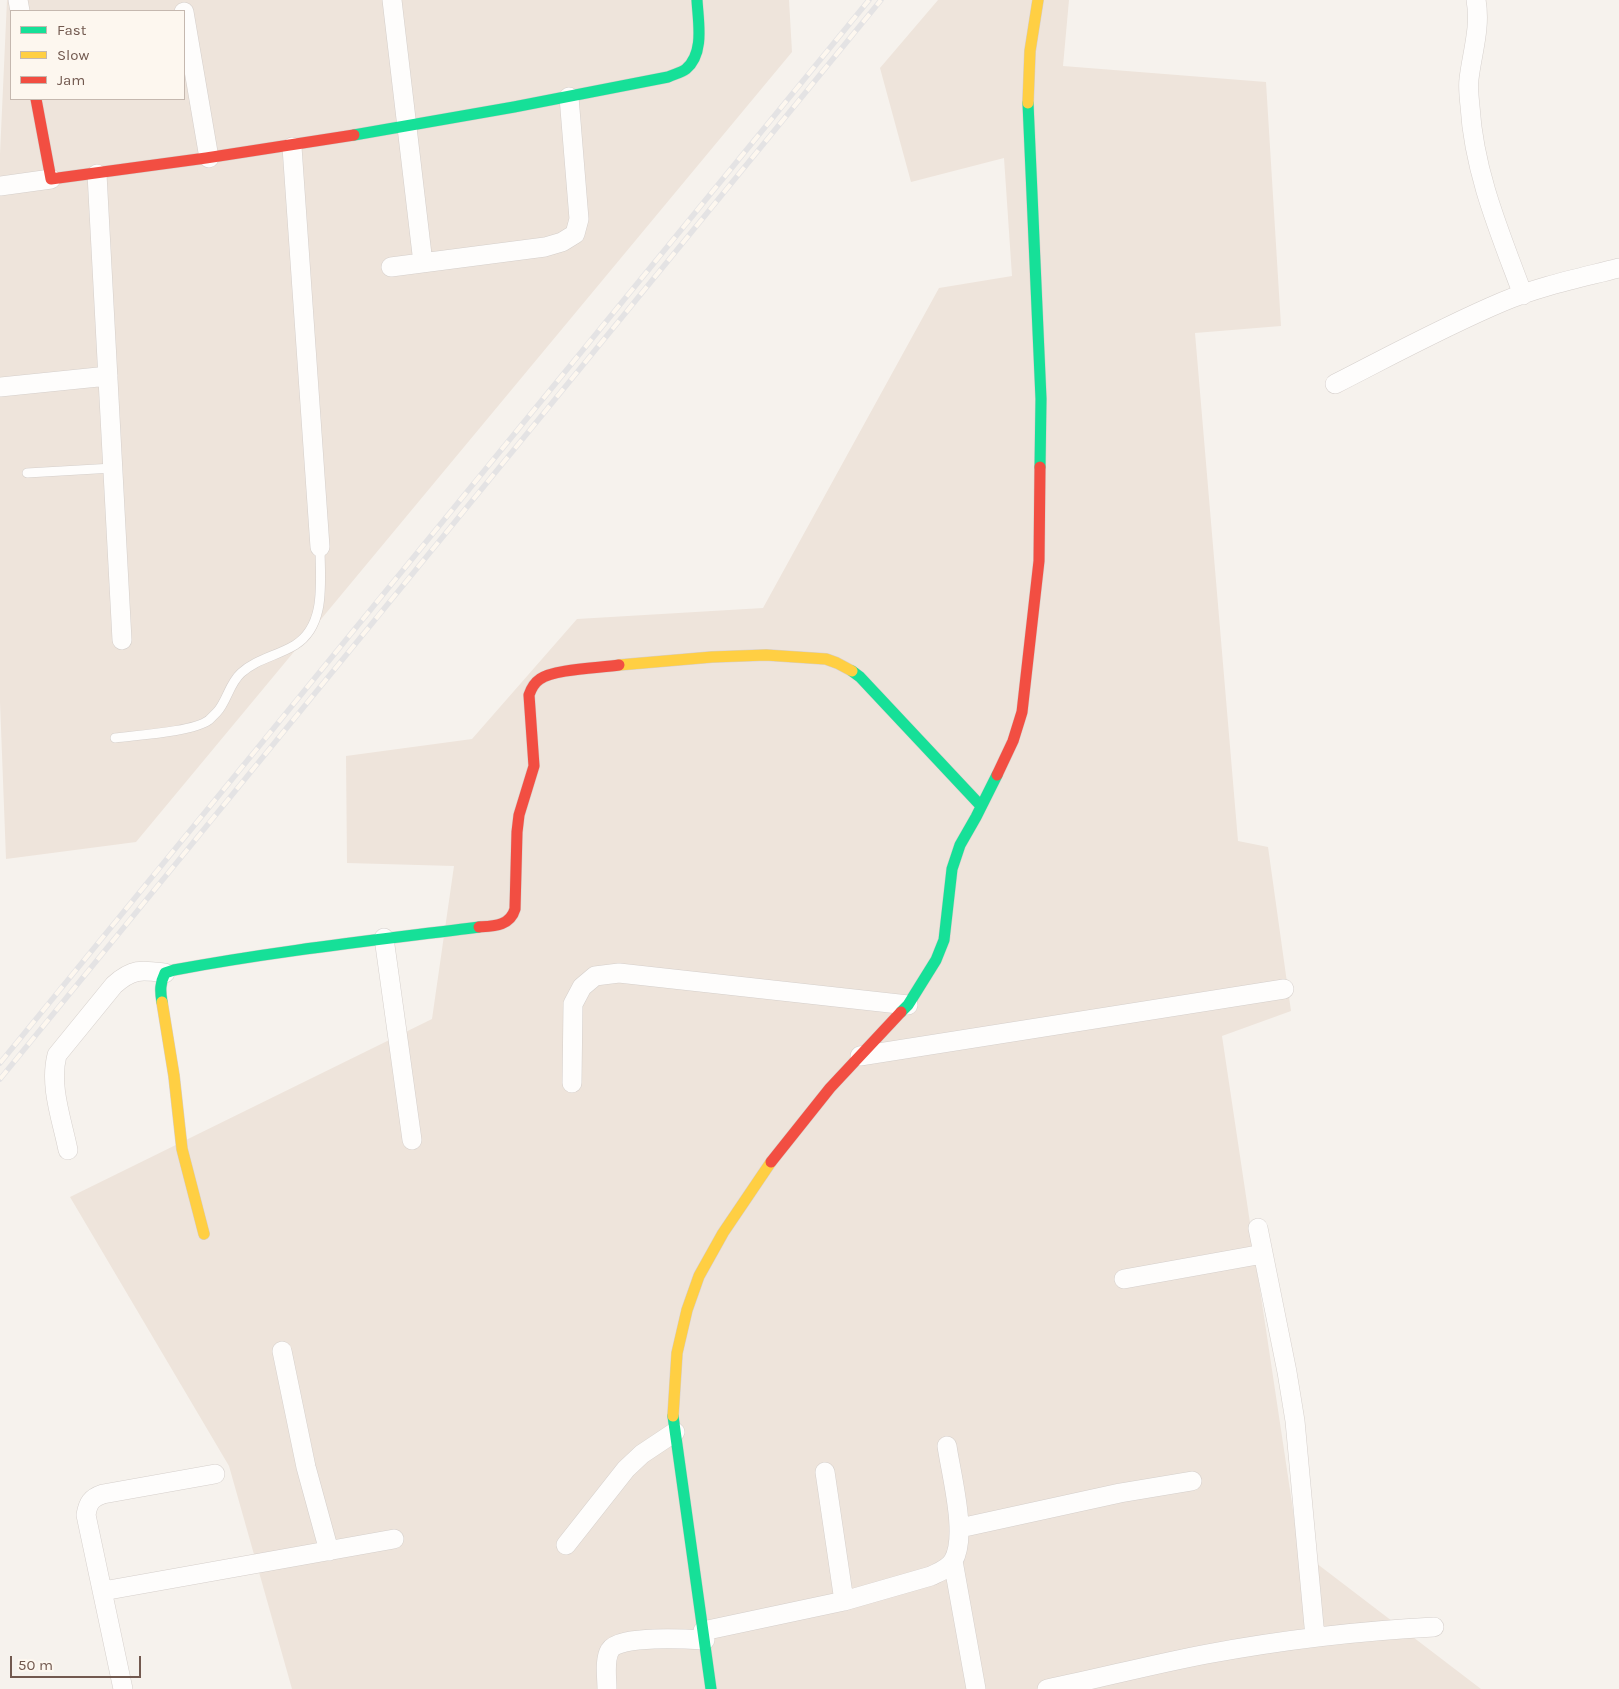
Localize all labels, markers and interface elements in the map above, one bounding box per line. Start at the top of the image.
legend [10,10,185,100]
text: Fast [57,21,86,39]
text: Slow [57,46,89,64]
text: Jam [57,71,85,89]
scale bar [12,1646,144,1678]
text: 50 m [18,1656,53,1674]

